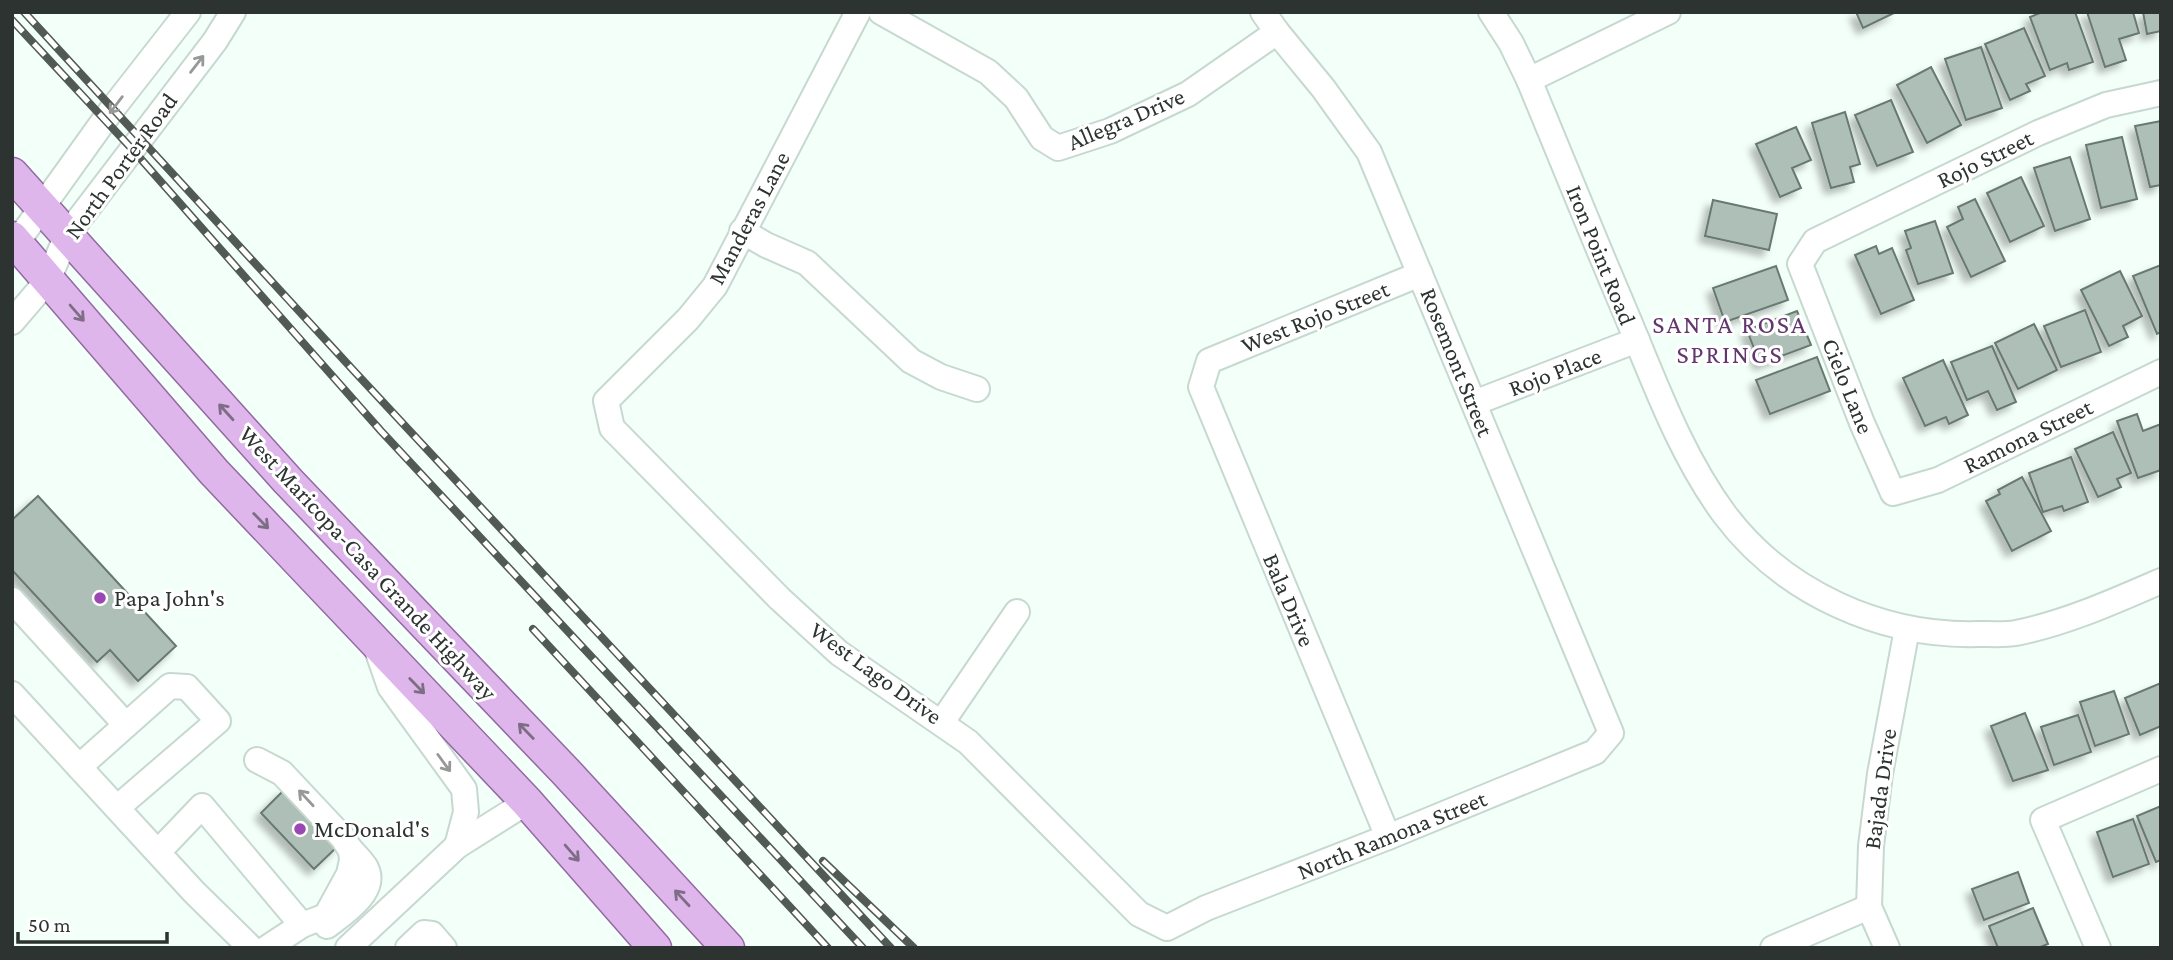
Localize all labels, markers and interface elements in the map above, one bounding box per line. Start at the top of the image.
one-way arrow [190,55,205,74]
street label: Allegra Drive [1063,82,1188,155]
street label: North Porter Road [59,87,183,244]
one-way arrow [109,95,124,114]
street label: Rojo Street [1932,123,2038,193]
street label: Manderas Lane [702,147,795,289]
street label: Iron Point Road [1561,181,1642,329]
street label: West Rojo Street [1237,274,1394,358]
street label: Rosemont Street [1415,284,1500,441]
one-way arrow [69,304,85,322]
district label: SANTA ROSA SPRINGS [1652,310,1808,369]
street label: Cielo Lane [1817,334,1880,437]
street label: Rojo Place [1505,342,1605,402]
street label: Ramona Street [1959,392,2098,478]
one-way arrow [218,403,234,421]
street label: West Maricopa-Casa Grande Highway [234,420,503,706]
one-way arrow [252,512,269,529]
street label: Bala Drive [1258,549,1321,650]
place label: Papa John's [114,584,225,611]
marker: Papa John's [92,590,108,606]
street label: West Lago Drive [805,616,948,730]
one-way arrow [409,677,426,694]
one-way arrow [518,723,535,740]
street label: Bajada Drive [1858,727,1901,851]
one-way arrow [437,753,451,772]
street label: North Ramona Street [1293,784,1491,885]
one-way arrow [298,789,314,807]
place label: McDonald's [314,815,430,842]
marker: McDonald's [292,821,308,837]
one-way arrow [564,844,580,862]
one-way arrow [673,890,690,907]
scale bar [18,900,166,944]
text: 50 m [28,913,71,937]

